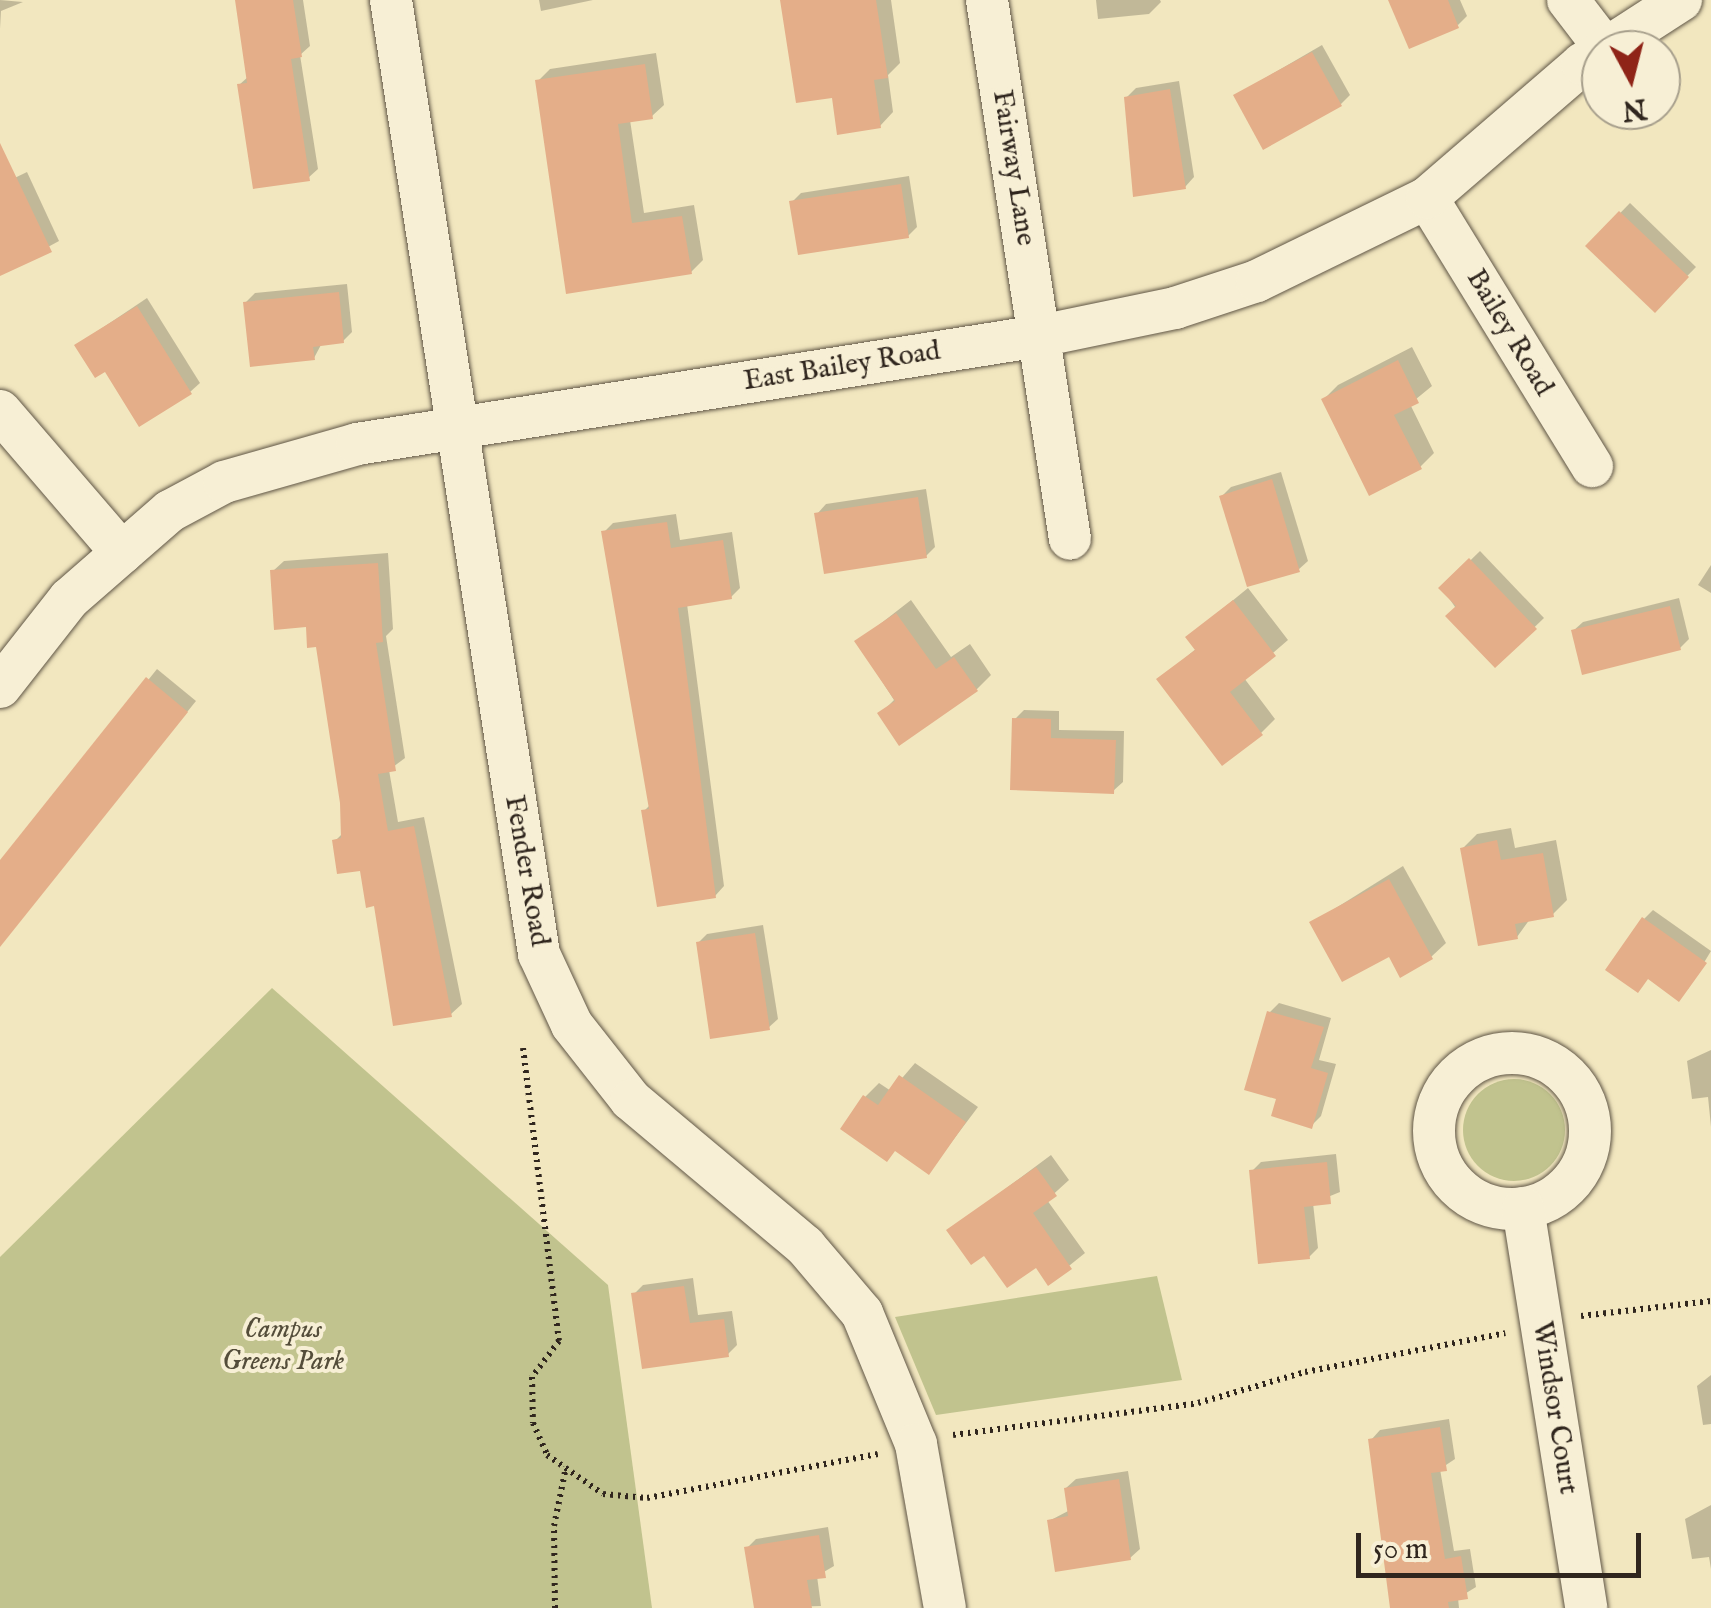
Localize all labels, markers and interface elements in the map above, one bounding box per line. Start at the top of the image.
north arrow [1581,30,1681,130]
street label: Fairway Lane [984,88,1042,248]
text: N [1620,89,1649,127]
street label: Bailey Road [1458,264,1560,402]
street label: East Bailey Road [741,335,943,399]
street label: Fender Road [496,793,556,949]
park label: Campus Greens Park [222,1313,344,1379]
street label: Windsor Court [1524,1319,1584,1497]
scale bar [1361,1513,1646,1575]
text: 50 m [1373,1531,1428,1569]

